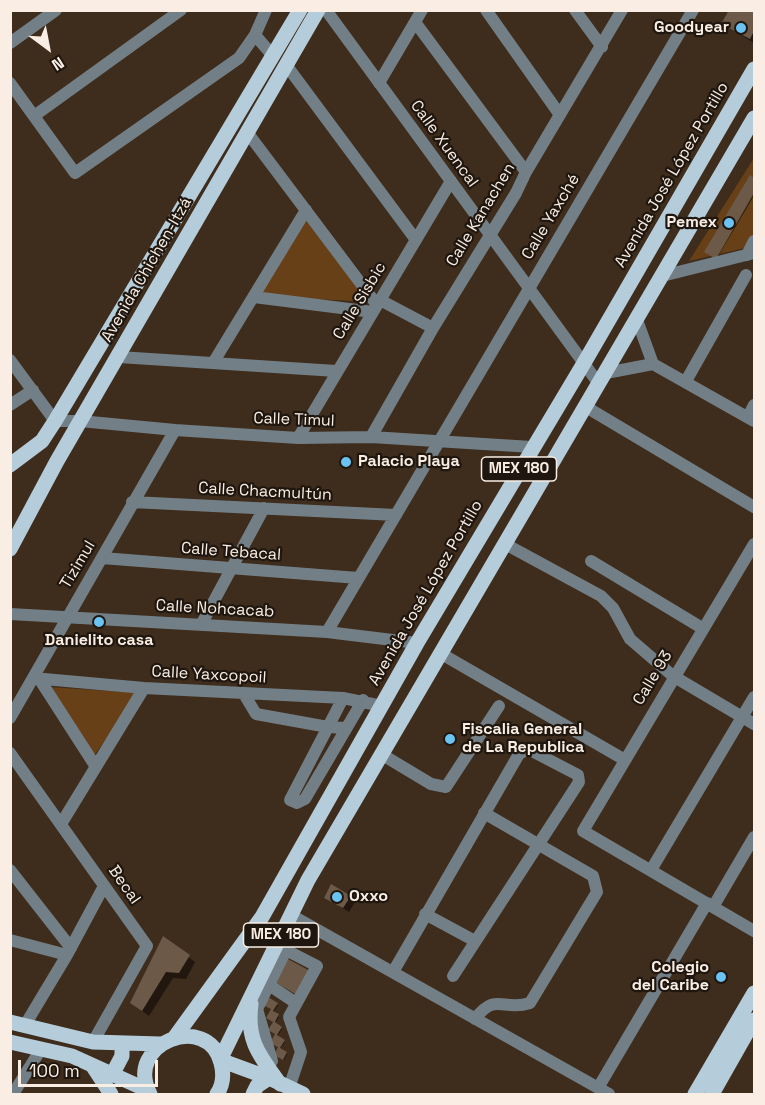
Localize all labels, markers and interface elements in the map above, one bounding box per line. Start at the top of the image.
north arrow [18,18,78,78]
place label: Goodyear [654,18,729,38]
marker: Goodyear [734,21,748,35]
text: N [48,52,68,75]
street label: Avenida José López Portillo [611,79,733,271]
street label: Calle Xuencal [406,97,482,191]
street label: Calle Kanachen [443,160,519,270]
street label: Calle Yaxché [518,171,584,263]
street label: Avenida Chichen-Itzá [98,194,196,346]
place label: Pemex [666,213,717,233]
marker: Pemex [722,216,736,230]
street label: Calle Sisbic [329,259,391,343]
street label: Calle Timul [253,409,335,431]
place label: Palacio Playa [358,452,460,472]
marker: Palacio Playa [339,455,353,469]
road number: MEX 180 [482,457,556,481]
street label: Calle Chacmultún [198,479,332,505]
street label: Avenida José López Portillo [365,497,487,689]
street label: Tizimul [56,537,100,593]
street label: Calle Tebacal [180,539,282,565]
street label: Calle Nohcacab [155,596,275,622]
marker: Danielito casa [92,615,106,629]
place label: Danielito casa [45,631,153,651]
street label: Calle 93 [629,647,677,709]
street label: Calle Yaxcopoil [151,662,267,688]
place label: Fiscalia General de La Republica [462,720,584,758]
marker: Fiscalia General de La Republica [443,732,457,746]
street label: Becal [104,862,144,908]
place label: Oxxo [349,887,388,907]
marker: Oxxo [330,890,344,904]
road number: MEX 180 [244,923,318,947]
place label: Colegio del Caribe [632,958,709,996]
marker: Colegio del Caribe [714,970,728,984]
scale bar [21,1048,160,1086]
text: 100 m [29,1059,80,1082]

